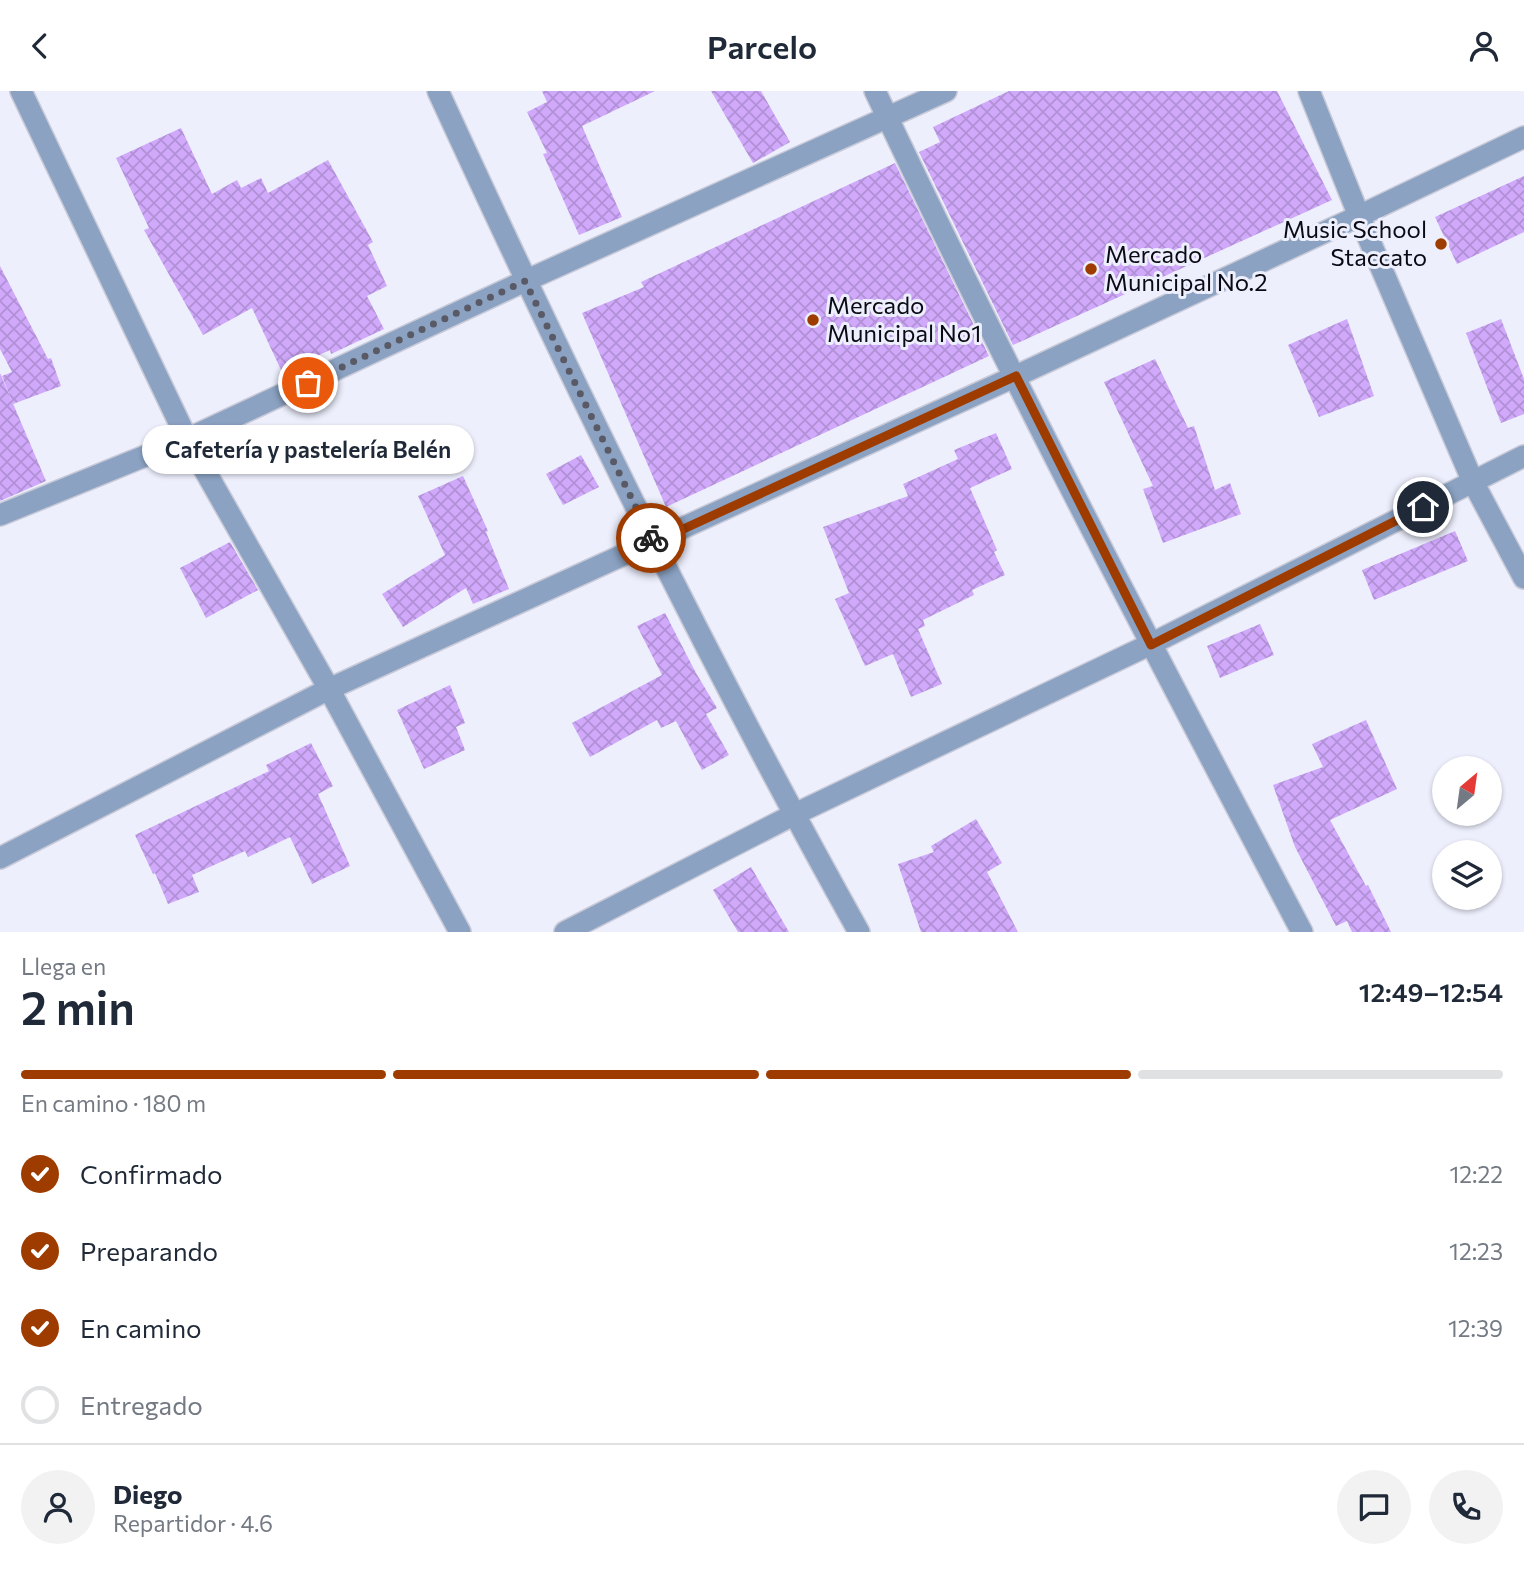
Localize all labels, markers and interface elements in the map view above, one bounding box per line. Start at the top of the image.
text: Parcelo [707,26,817,66]
icon: back [21,27,59,65]
icon: person [1465,27,1503,65]
place label: Music School Staccato [1283,214,1427,271]
marker: Music School Staccato [1433,236,1449,252]
place label: Mercado Municipal No.2 [1105,239,1268,296]
marker: Mercado Municipal No.2 [1083,261,1099,277]
place label: Mercado Municipal No1 [827,290,981,347]
marker: Mercado Municipal No1 [805,312,821,328]
pin [278,353,338,413]
icon: bag [289,364,327,402]
callout: Cafetería y pastelería Belén [142,425,474,474]
text: Cafetería y pastelería Belén [165,435,451,463]
pin [1393,477,1453,537]
icon: home [1404,488,1442,526]
courier [616,503,686,573]
icon: bike [632,519,670,557]
north arrow [1432,756,1502,826]
map controls [1432,756,1502,910]
button: layers [1432,840,1502,910]
text: Llega en [21,952,106,980]
text: 12:49–12:54 [1359,976,1503,1007]
text: 2 min [21,978,135,1034]
text: En camino · 180 m [21,1089,206,1117]
icon: check [21,1155,59,1193]
text: Confirmado [80,1158,222,1189]
text: 12:22 [1449,1160,1503,1188]
icon: check [21,1232,59,1270]
text: Preparando [80,1235,218,1266]
text: 12:23 [1449,1237,1503,1265]
icon: check [21,1309,59,1347]
text: En camino [80,1312,202,1343]
text: 12:39 [1448,1314,1503,1342]
text: Entregado [80,1389,203,1420]
button: person [21,1470,95,1544]
button: chat [1337,1470,1411,1544]
button: phone [1429,1470,1503,1544]
text: Diego [113,1478,183,1509]
text: Repartidor · 4.6 [113,1509,273,1537]

